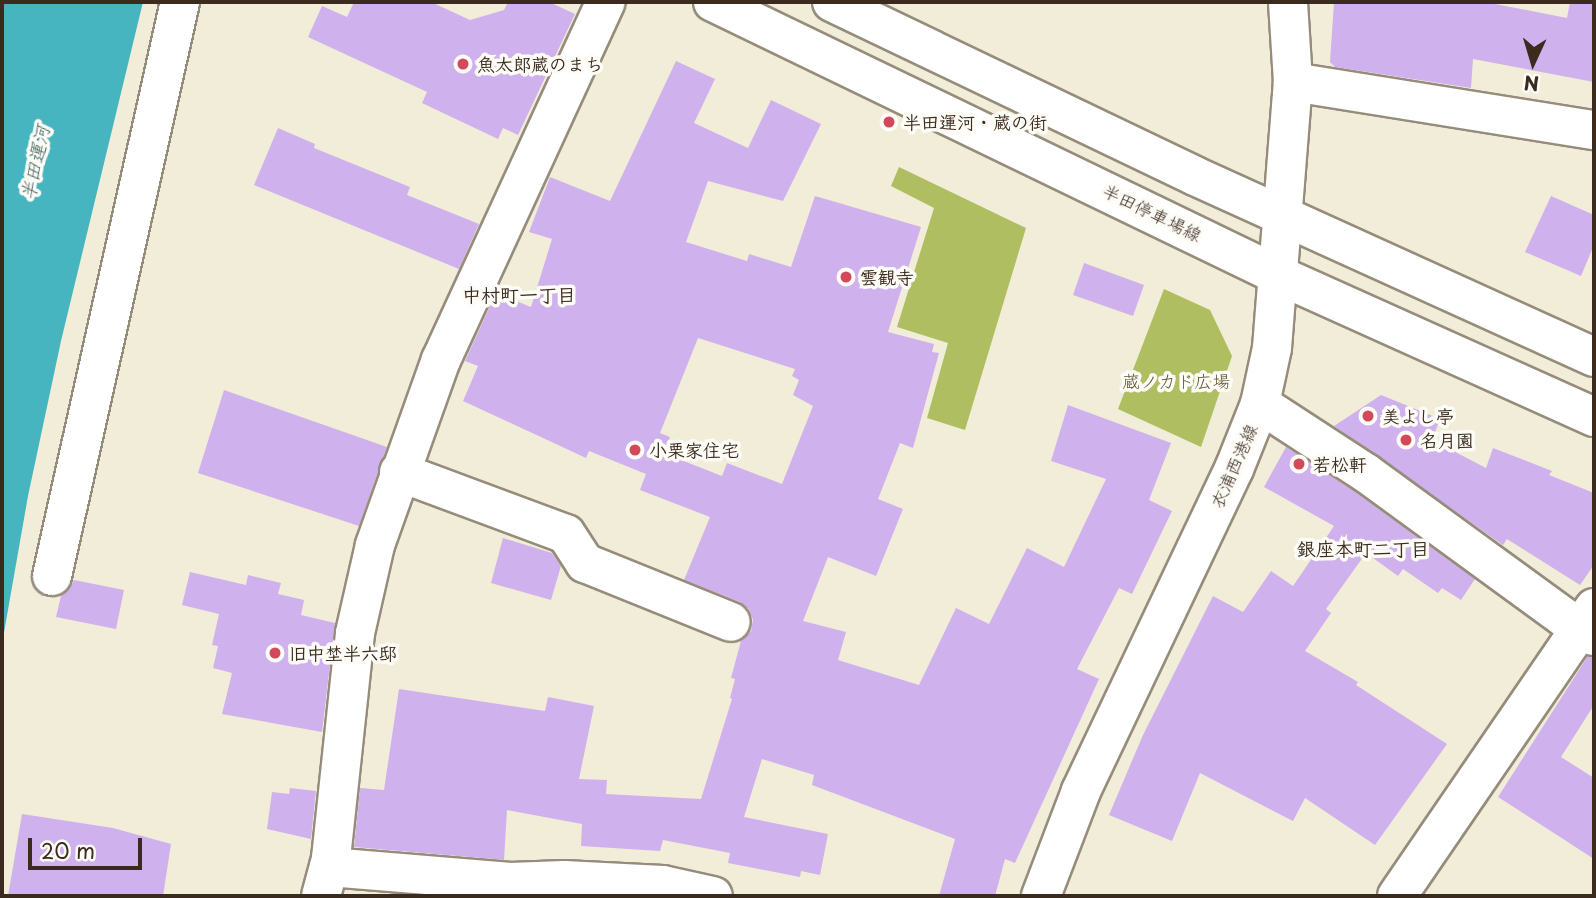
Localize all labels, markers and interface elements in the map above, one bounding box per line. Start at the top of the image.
north arrow [1498,28,1568,98]
place label: 魚太郎蔵のまち [477,53,603,75]
marker: 魚太郎蔵のまち [455,56,471,72]
text: N [1523,69,1540,98]
place label: 半田運河・蔵の街 [903,111,1047,133]
marker: 半田運河・蔵の街 [881,114,897,130]
water label: 半田運河 [16,123,54,203]
street label: 半田停車場線 [1099,180,1205,246]
place label: 雲観寺 [860,266,914,288]
marker: 雲観寺 [838,269,854,285]
district label: 中村町一丁目 [462,284,576,306]
park label: 蔵ノカド広場 [1122,370,1230,392]
place label: 美よし亭 [1382,405,1454,427]
marker: 美よし亭 [1360,408,1376,424]
street label: 衣浦西港線 [1206,420,1262,512]
place label: 名月園 [1420,429,1474,451]
marker: 名月園 [1398,432,1414,448]
place label: 小栗家住宅 [649,439,739,461]
marker: 小栗家住宅 [627,442,643,458]
place label: 若松軒 [1313,453,1367,475]
marker: 若松軒 [1291,456,1307,472]
district label: 銀座本町二丁目 [1297,538,1429,560]
place label: 旧中埜半六邸 [289,642,397,664]
marker: 旧中埜半六邸 [267,645,283,661]
scale bar [32,824,145,868]
text: 20 m [41,834,95,866]

